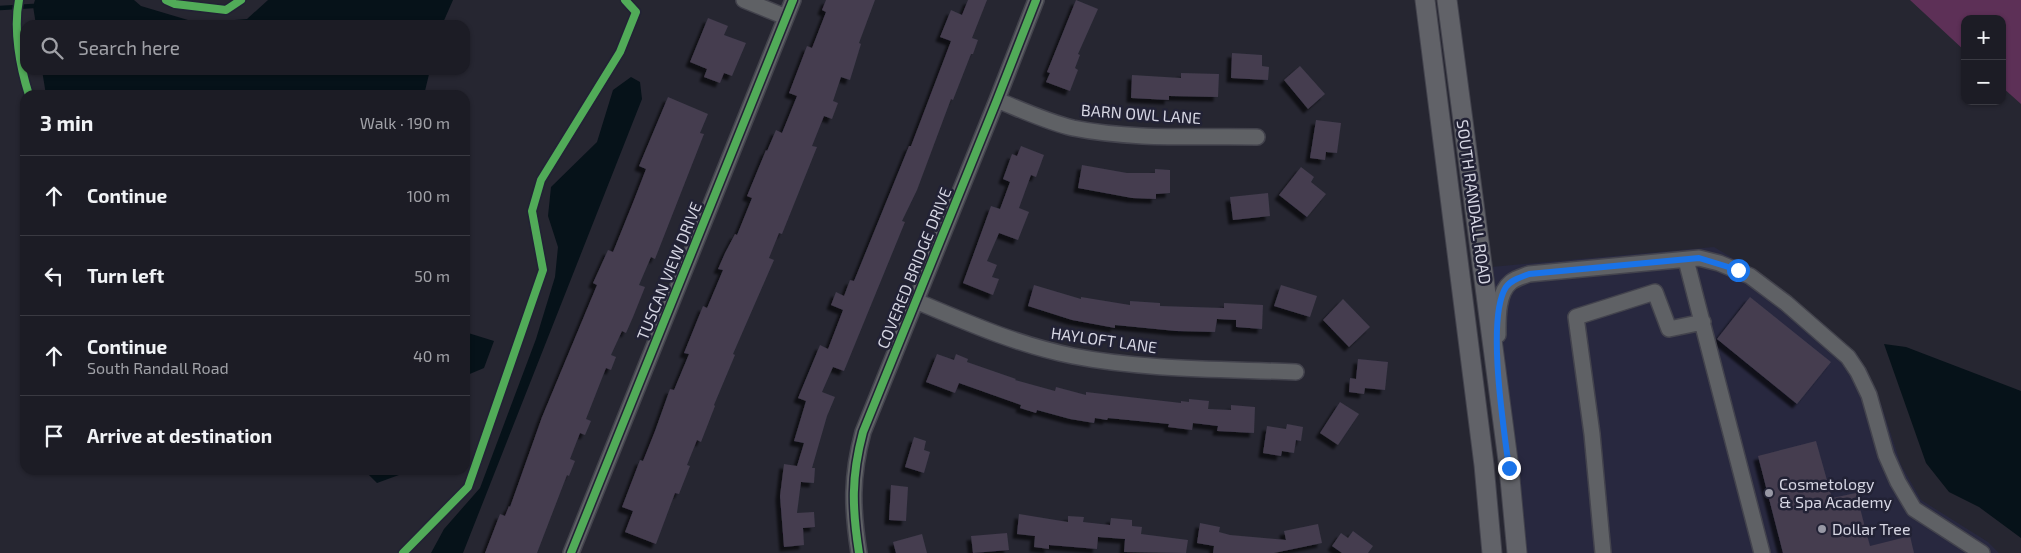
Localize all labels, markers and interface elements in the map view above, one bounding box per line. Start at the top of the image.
map controls [1961,15,2006,105]
button: + [1961,15,2006,60]
search box [20,20,470,75]
icon: search [38,34,66,62]
text: Search here [78,36,180,59]
button: − [1961,60,2006,105]
street label: BARN OWL LANE [1080,100,1202,127]
text: 3 min [40,110,93,135]
text: Walk · 190 m [360,113,450,132]
street label: SOUTH RANDALL ROAD [1454,118,1495,286]
icon: ahead [40,182,68,210]
text: Continue [87,184,167,207]
street label: COVERED BRIDGE DRIVE [873,185,955,351]
text: 100 m [407,186,450,205]
street label: TUSCAN VIEW DRIVE [632,199,705,343]
route start [1727,259,1750,282]
icon: left [40,262,68,290]
text: Turn left [87,264,164,287]
text: 50 m [414,266,450,285]
street label: HAYLOFT LANE [1050,323,1158,356]
text: Continue [87,335,167,358]
icon: ahead [40,342,68,370]
text: 40 m [413,346,450,365]
text: South Randall Road [87,358,229,377]
icon: arrive [40,422,68,450]
text: Arrive at destination [87,424,272,447]
route end [1498,457,1521,480]
place label: Cosmetology & Spa Academy [1779,474,1892,511]
marker: Cosmetology & Spa Academy [1763,487,1775,499]
place label: Dollar Tree [1832,519,1910,538]
marker: Dollar Tree [1816,523,1828,535]

